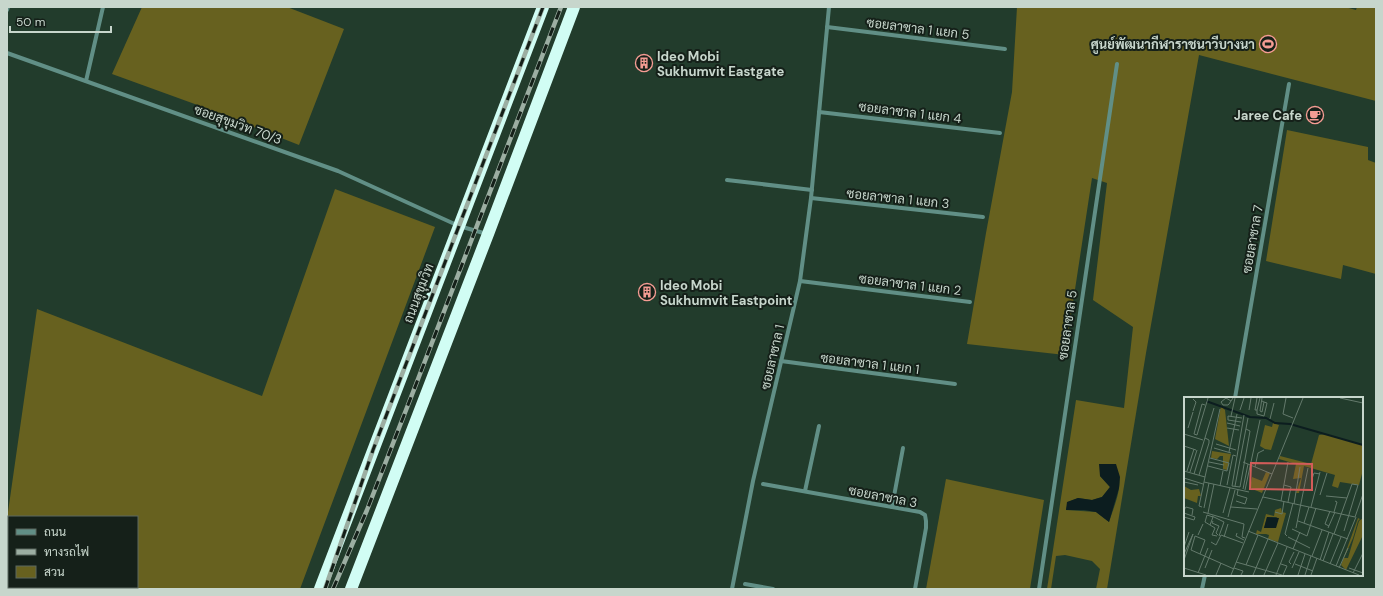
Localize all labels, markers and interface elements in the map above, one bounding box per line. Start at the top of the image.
scale bar [10,8,111,34]
text: 50 m [16,14,45,30]
street label: ซอยลาซาล 1 แยก 5 [865,14,970,43]
sports icon: ศูนย์พัฒนากีฬาราชนาวีบางนา [1258,34,1278,54]
place label: ศูนย์พัฒนากีฬาราชนาวีบางนา [1091,35,1255,55]
place label: Ideo Mobi Sukhumvit Eastgate [657,48,784,80]
building icon: Ideo Mobi Sukhumvit Eastgate [634,53,654,73]
street label: ซอยลาซาล 1 แยก 4 [858,98,962,127]
street label: ซอยสุขุมวิท 70/3 [191,101,284,149]
cafe icon: Jaree Cafe [1305,105,1325,125]
place label: Jaree Cafe [1234,107,1302,124]
street label: ซอยลาซาล 1 แยก 3 [846,185,950,212]
street label: ซอยลาซาล 7 [1238,203,1267,275]
street label: ถนนสุขุมวิท [399,261,439,326]
street label: ซอยลาซาล 1 แยก 2 [858,270,962,299]
place label: Ideo Mobi Sukhumvit Eastpoint [660,277,792,309]
building icon: Ideo Mobi Sukhumvit Eastpoint [637,282,657,302]
street label: ซอยลาซาล 5 [1054,289,1081,361]
street label: ซอยลาซาล 1 [757,323,788,391]
street label: ซอยลาซาล 1 แยก 1 [819,349,920,378]
inset map [1184,397,1363,576]
street label: ซอยลาซาล 3 [847,481,919,512]
legend [8,516,138,588]
text: ถนน [44,524,67,540]
text: ทางรถไฟ [44,544,89,560]
text: สวน [44,564,65,580]

